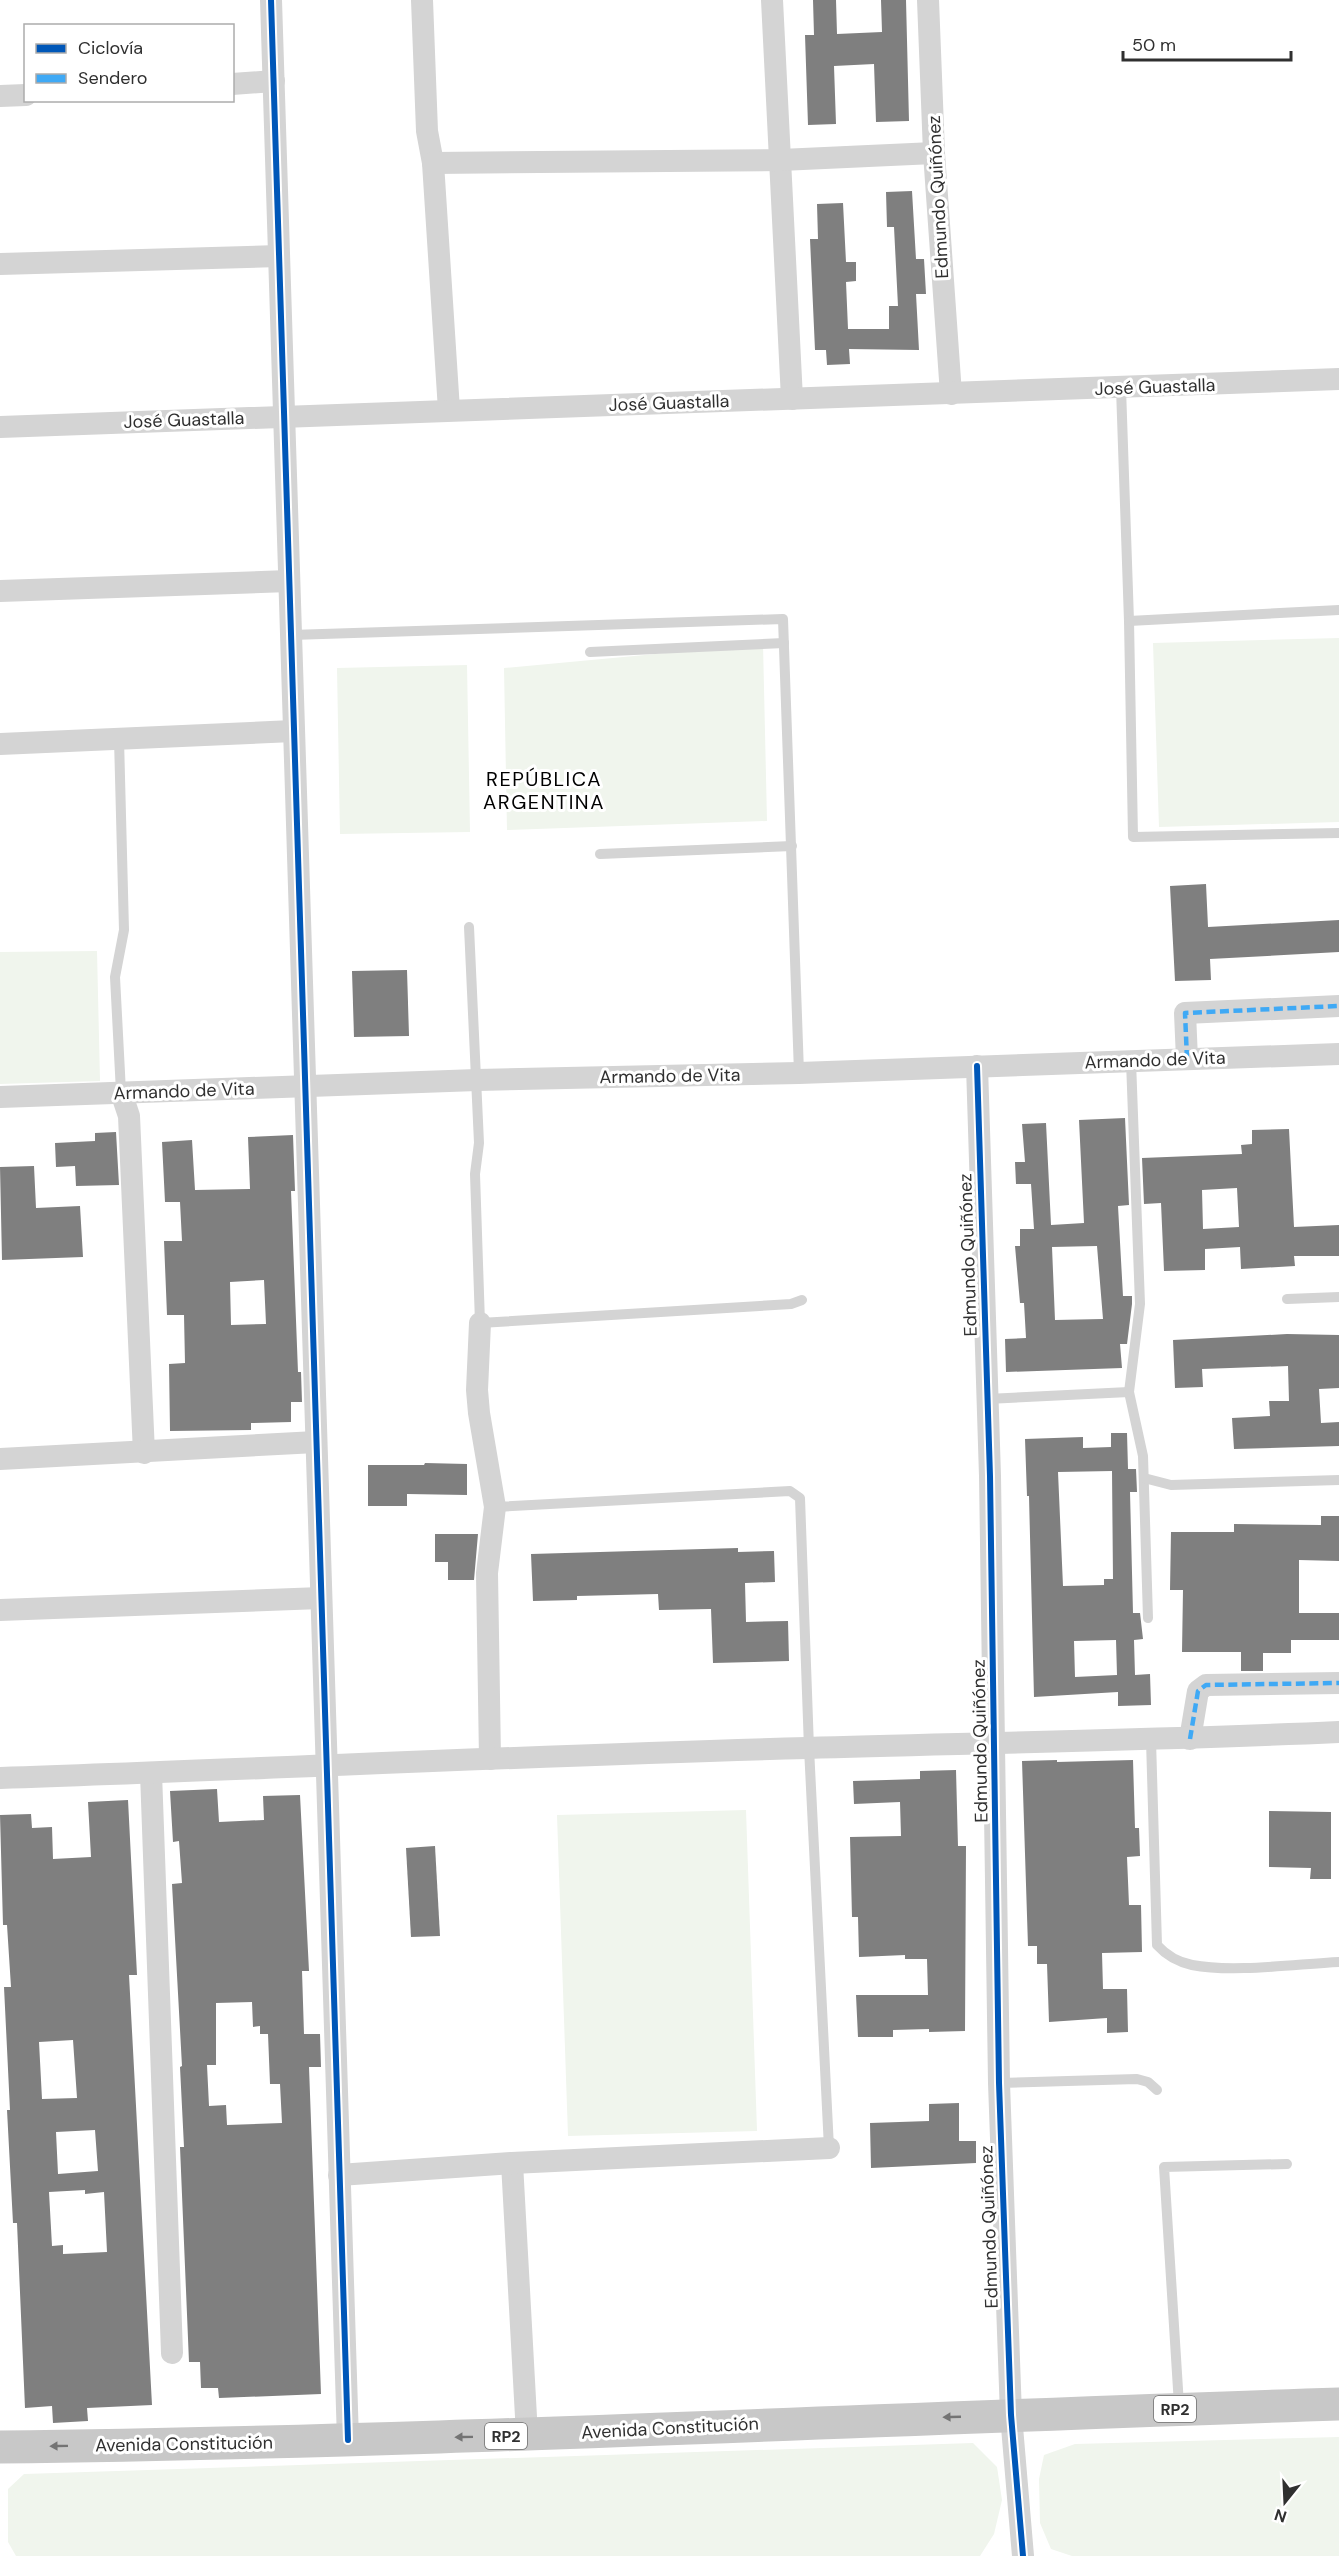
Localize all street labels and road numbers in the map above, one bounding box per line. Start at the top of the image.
street label: Edmundo Quiñónez [922,115,954,279]
street label: José Guastalla [1094,373,1216,401]
street label: José Guastalla [608,389,730,417]
street label: José Guastalla [123,406,245,434]
street label: Armando de Vita [1084,1046,1226,1074]
street label: Armando de Vita [599,1063,741,1089]
street label: Armando de Vita [113,1077,255,1105]
street label: Edmundo Quiñónez [953,1173,983,1337]
street label: Edmundo Quiñónez [967,1659,993,1823]
street label: Edmundo Quiñónez [974,2145,1004,2309]
road number: RP2 [1154,2396,1196,2422]
street label: Avenida Constitución [581,2411,759,2445]
road number: RP2 [485,2423,527,2449]
street label: Avenida Constitución [95,2430,273,2458]

